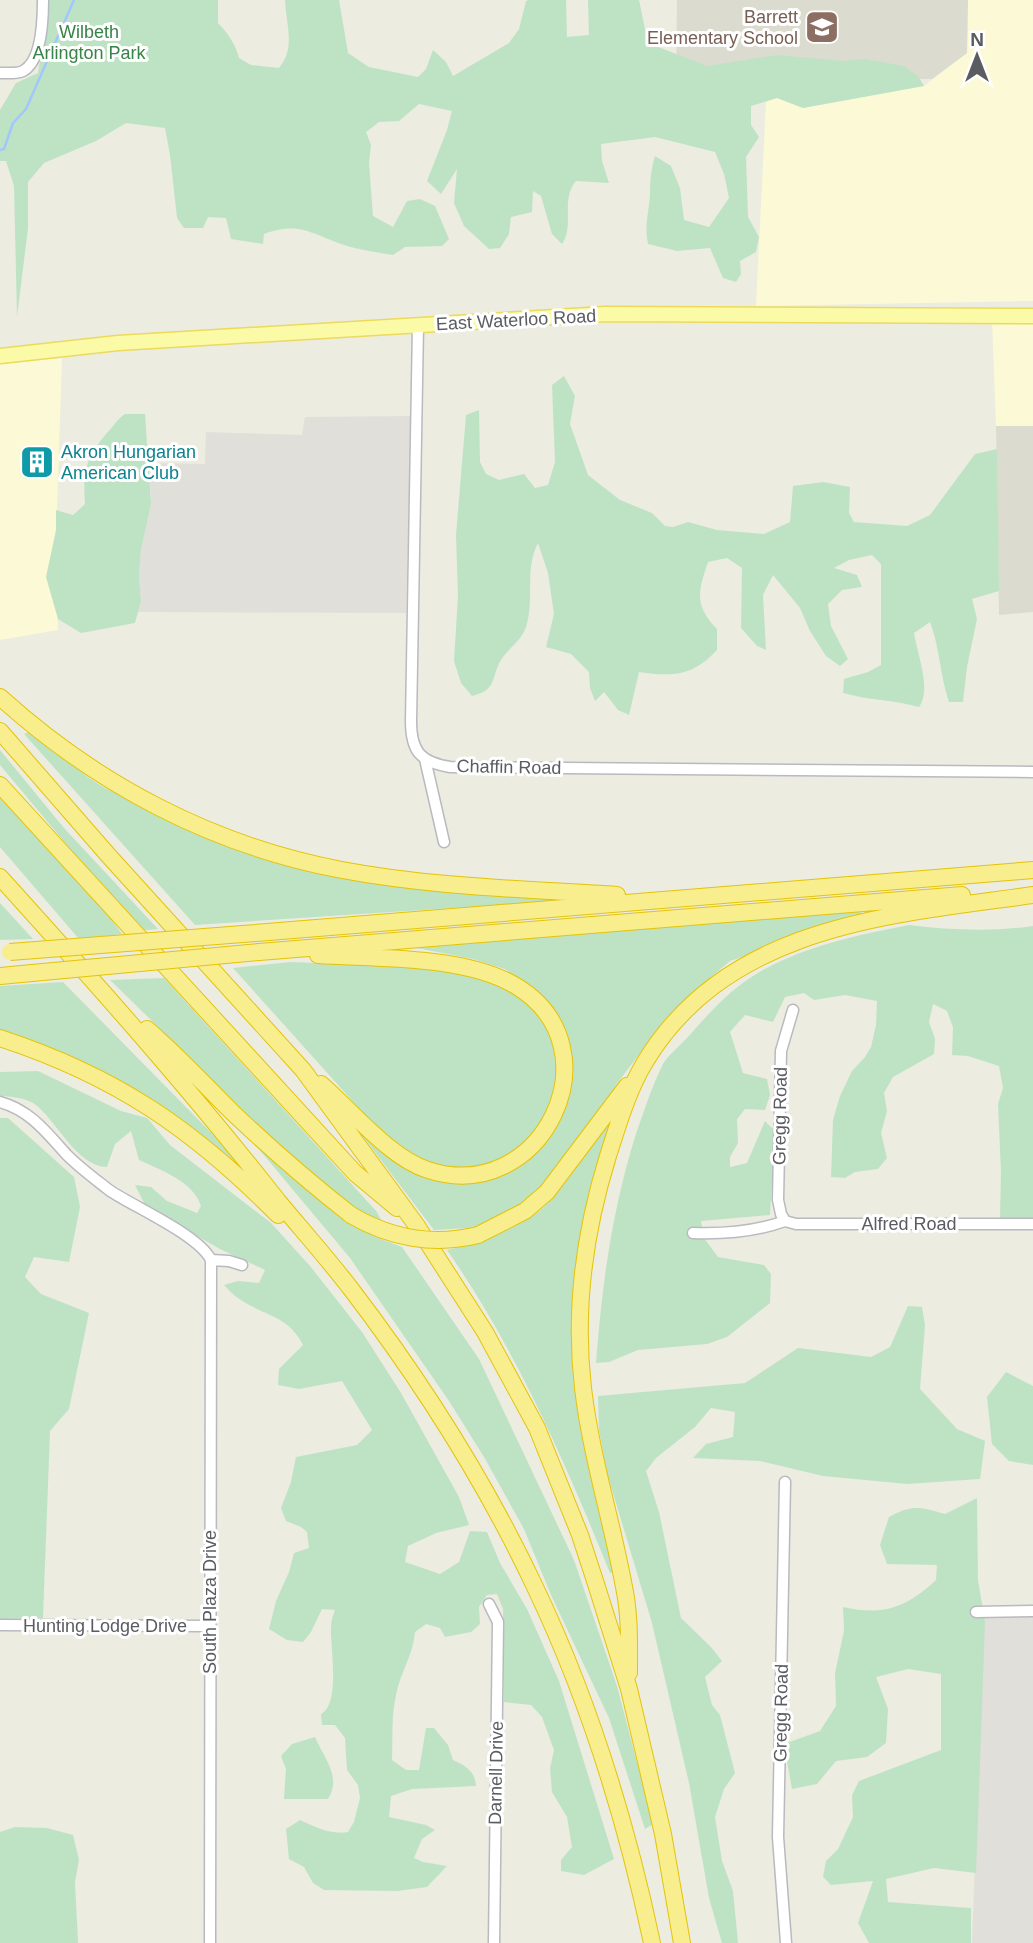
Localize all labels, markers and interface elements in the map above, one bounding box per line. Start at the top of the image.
place label: Barrett Elementary School [647,7,798,48]
school or university icon: Barrett Elementary School [803,8,841,46]
north arrow [942,21,1012,91]
park label: Wilbeth Arlington Park [32,22,147,63]
text: N [970,29,984,50]
street label: East Waterloo Road [435,306,597,334]
place label: Akron Hungarian American Club [61,442,196,483]
building icon: Akron Hungarian American Club [18,443,56,481]
street label: Chaffin Road [456,756,562,778]
street label: Gregg Road [769,1067,791,1165]
street label: Alfred Road [861,1214,957,1234]
street label: South Plaza Drive [200,1530,220,1674]
street label: Hunting Lodge Drive [23,1616,187,1636]
street label: Gregg Road [770,1664,792,1762]
street label: Darnell Drive [485,1721,507,1825]

